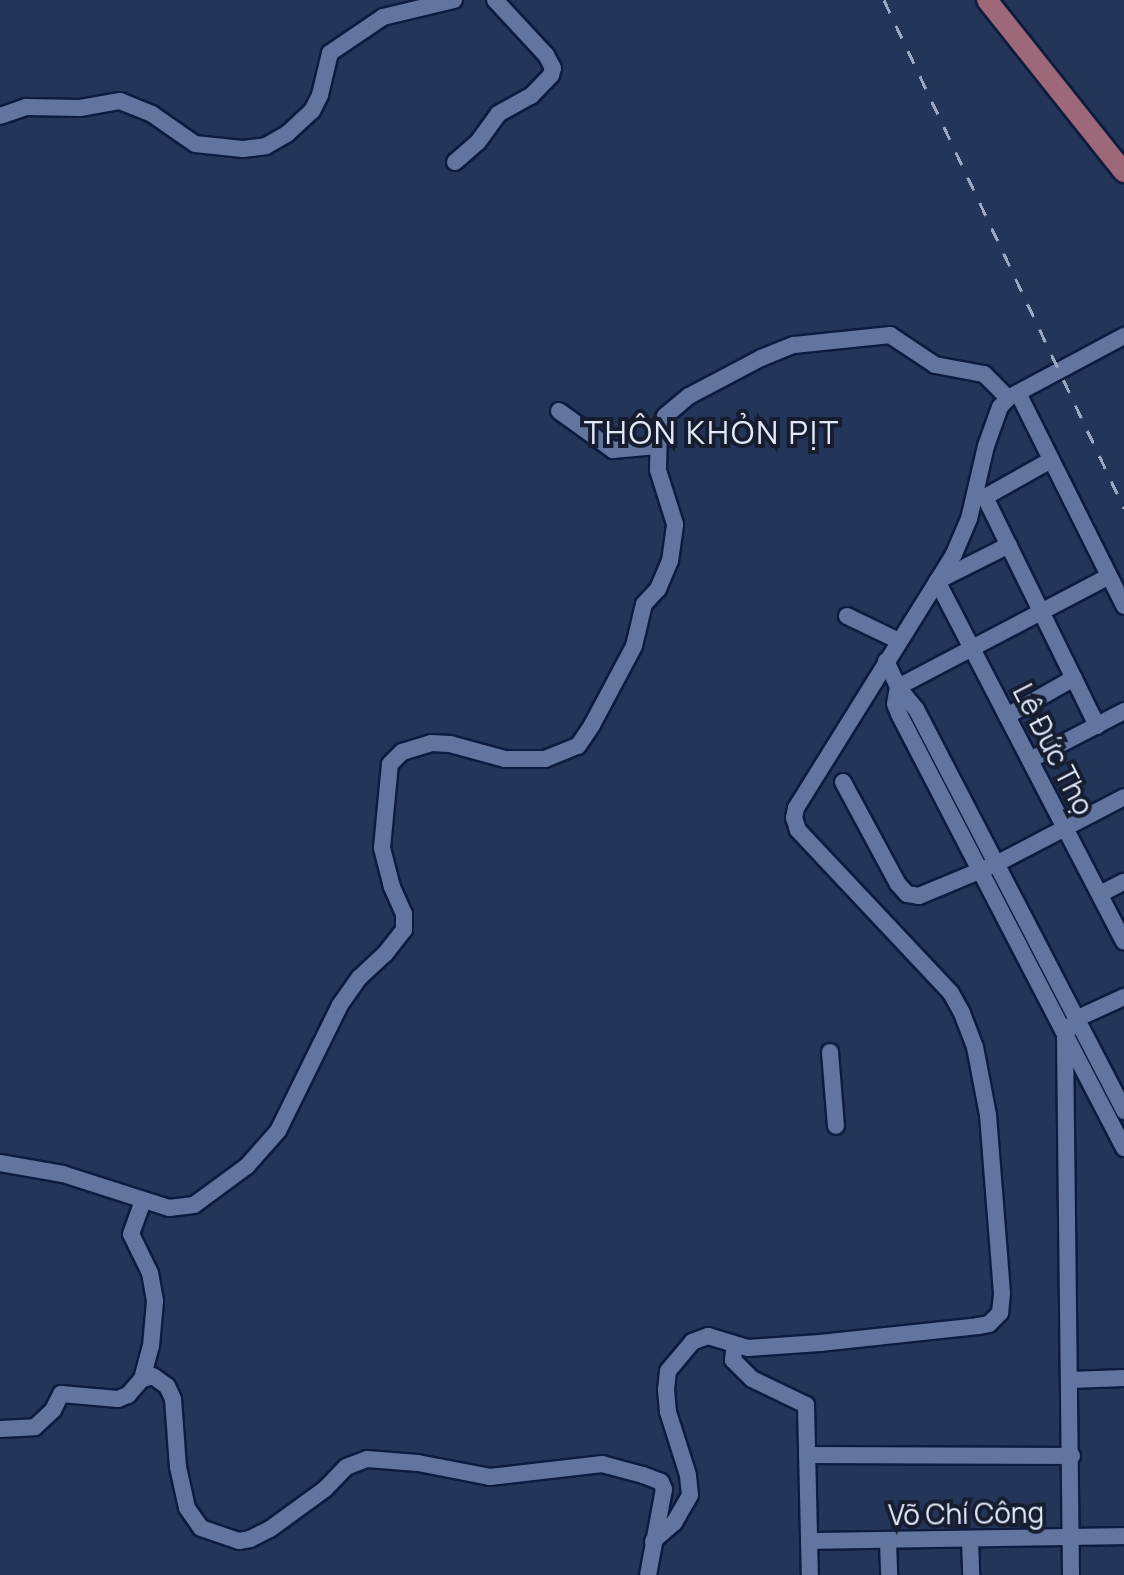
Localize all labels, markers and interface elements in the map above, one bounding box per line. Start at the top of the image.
district label: THÔN KHỎN PỊT [584,413,840,451]
street label: Lê Đức Thọ [1007,678,1101,820]
street label: Võ Chí Công [888,1495,1044,1531]

